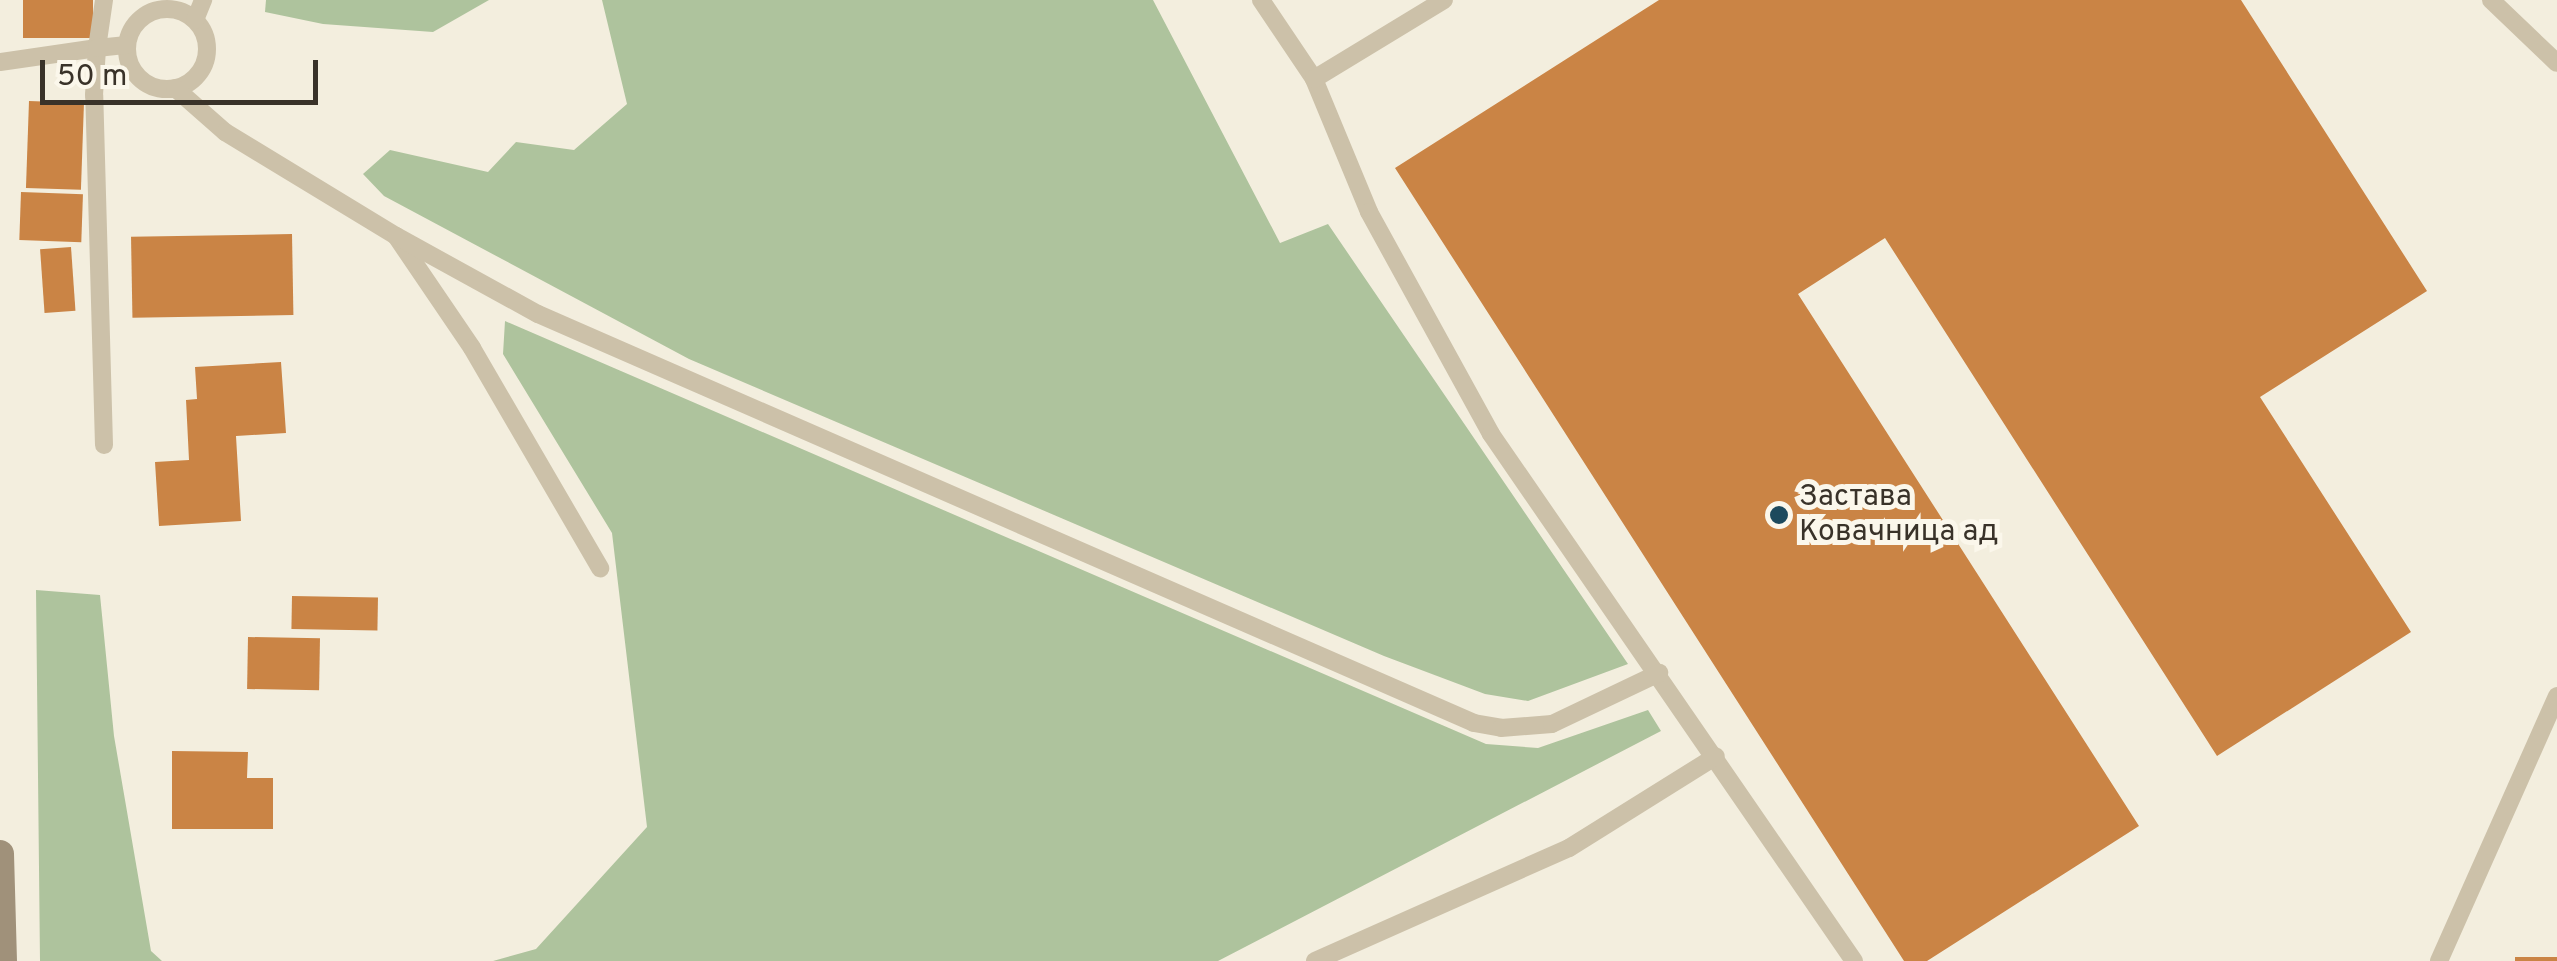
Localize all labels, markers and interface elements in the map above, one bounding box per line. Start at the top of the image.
scale bar [45,40,322,102]
text: 50 m [57,59,127,96]
place label: Застава Ковачница ад [1799,480,1998,550]
marker: Застава Ковачница ад [1768,504,1790,526]

